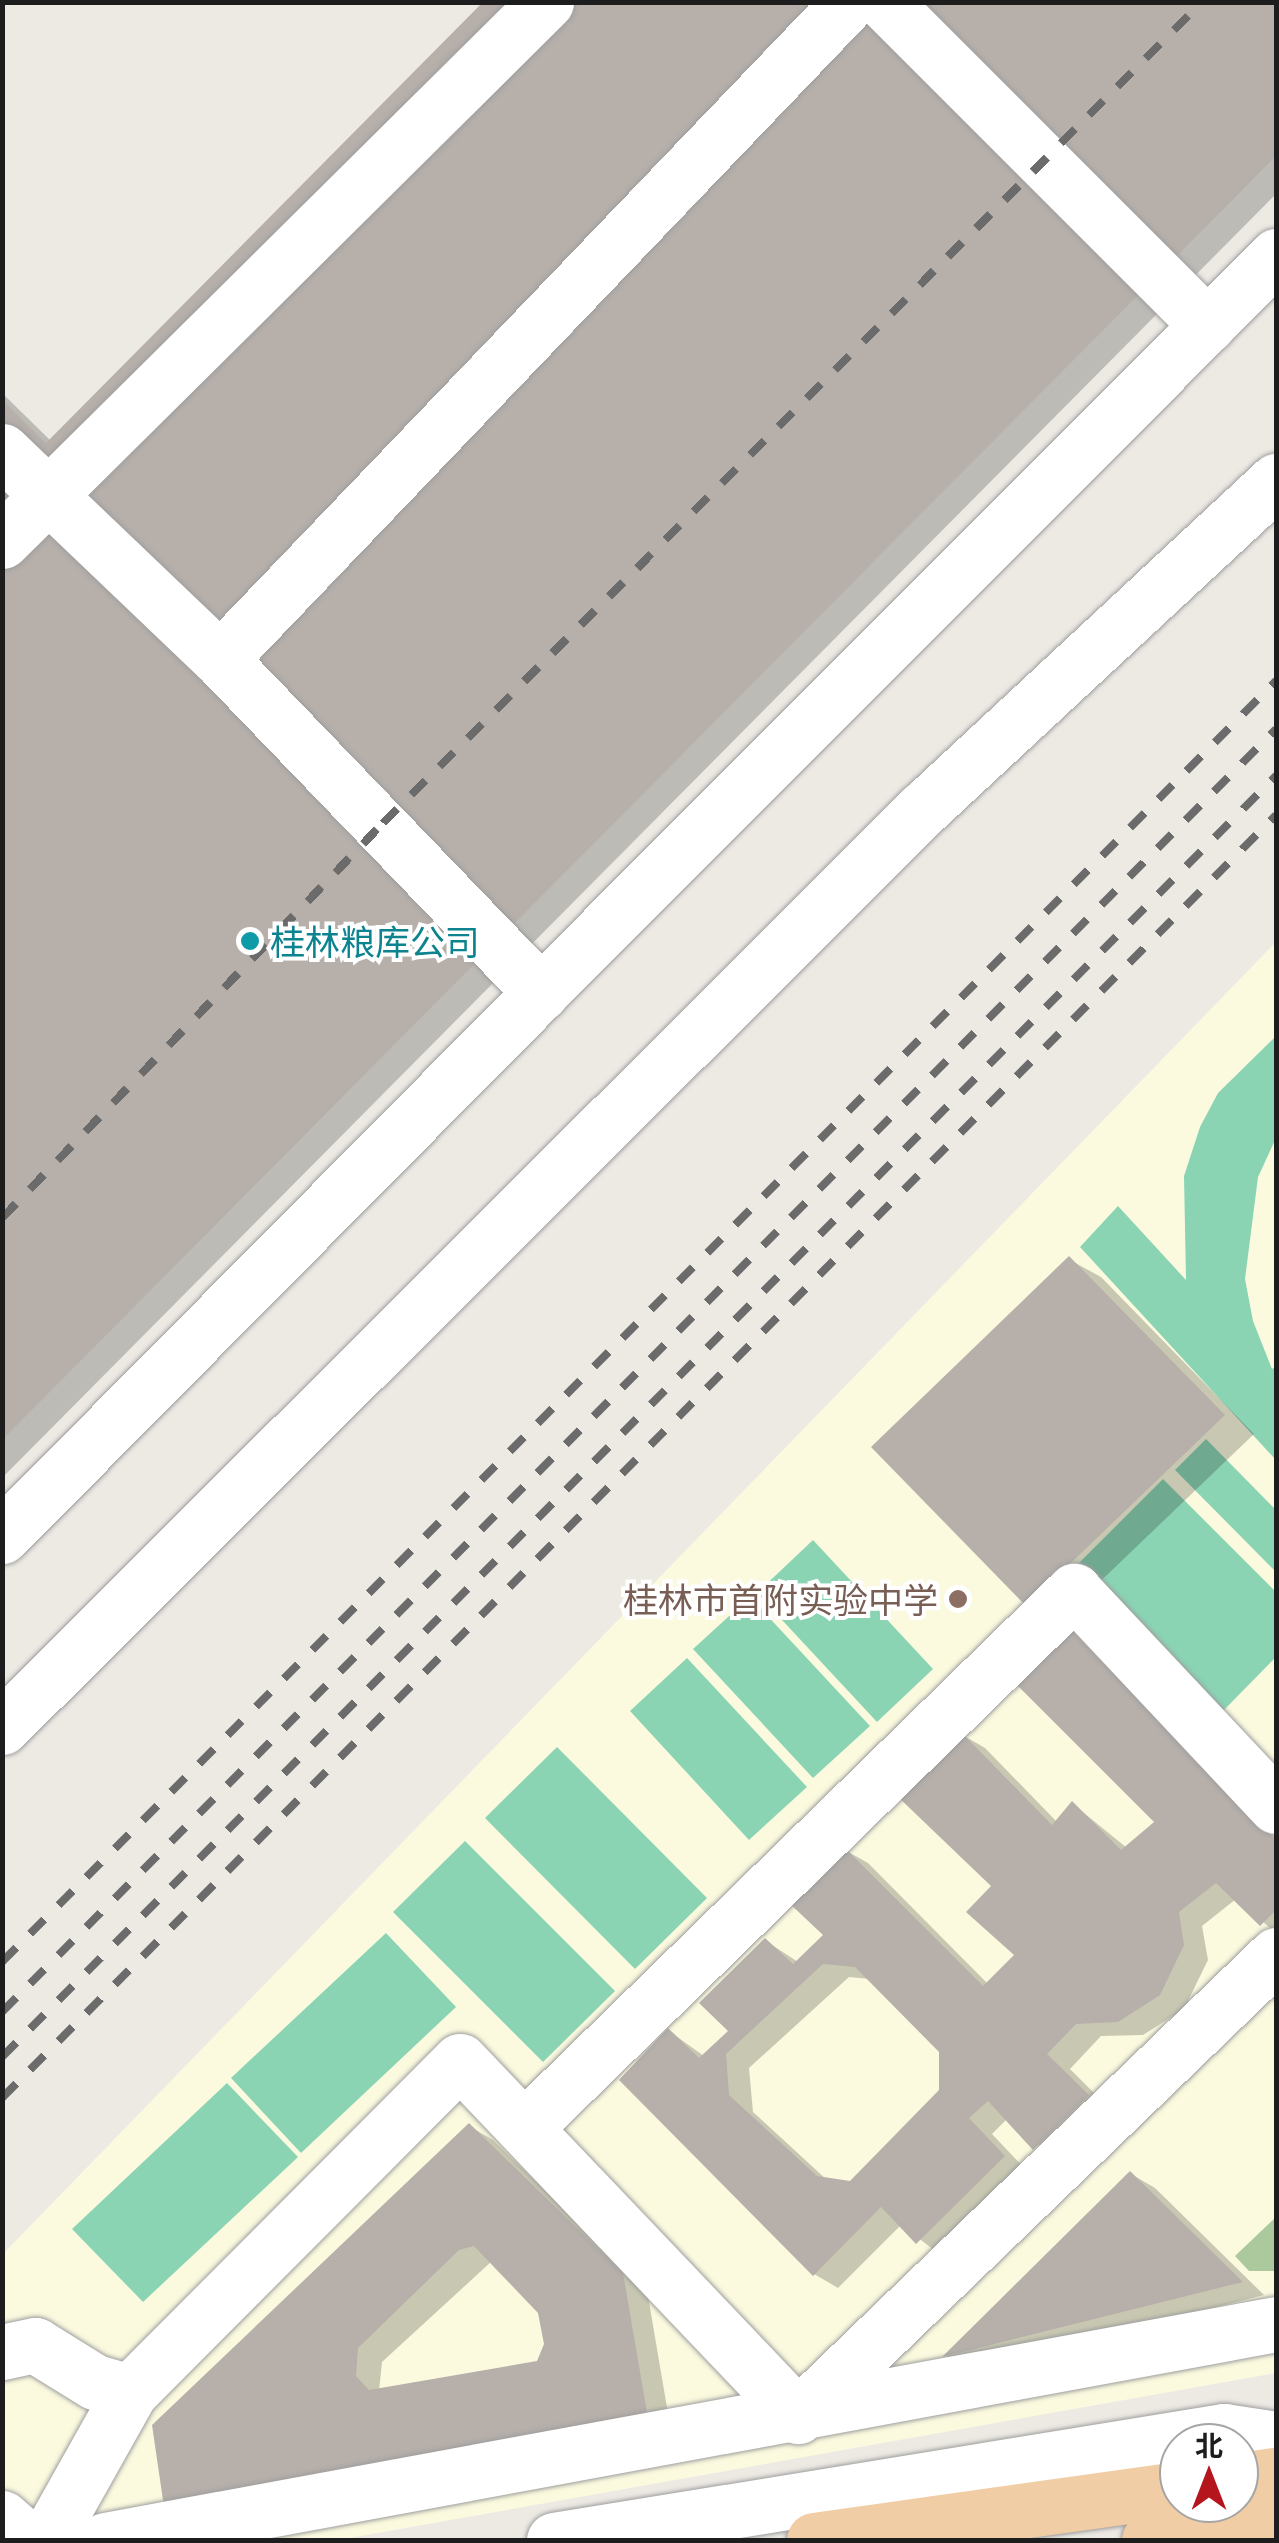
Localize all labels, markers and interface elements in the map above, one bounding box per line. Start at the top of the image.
place label: 桂林粮库公司 [270,920,480,962]
marker: 桂林粮库公司 [239,930,261,952]
place label: 桂林市首附实验中学 [623,1578,938,1620]
marker: 桂林市首附实验中学 [947,1588,969,1610]
north arrow [1159,2423,1259,2523]
text: 北 [1195,2428,1223,2462]

